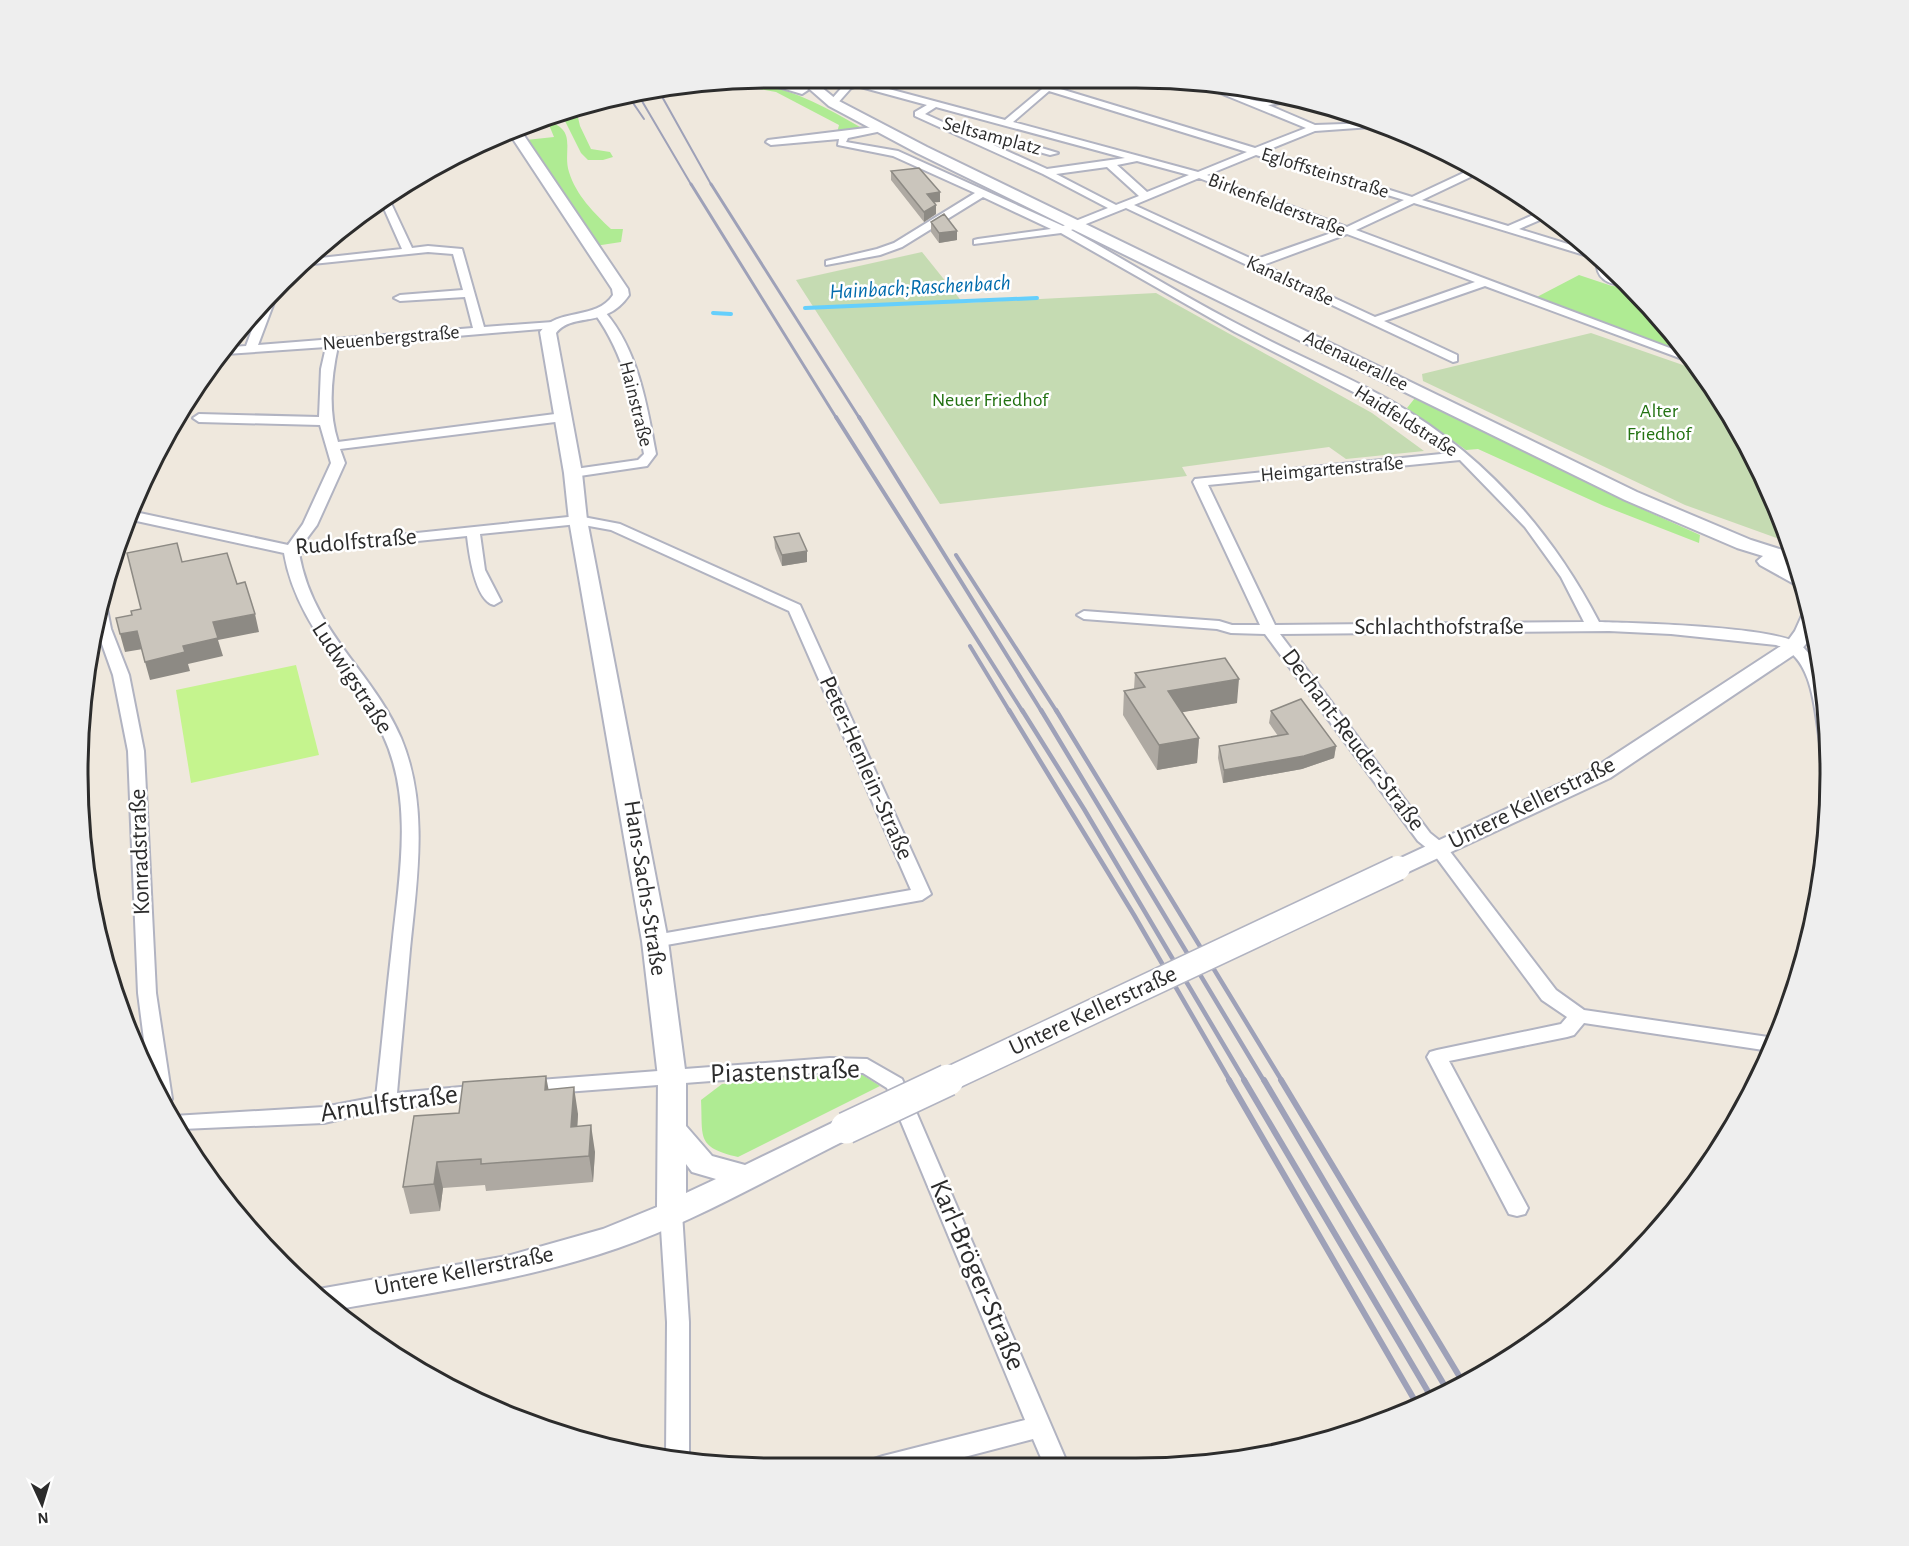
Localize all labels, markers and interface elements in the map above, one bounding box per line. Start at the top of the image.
street label: Seltsamplatz [941,113,1043,159]
street label: Egloffsteinstraße [1259,144,1391,202]
street label: Birkenfelderstraße [1205,170,1349,240]
street label: Kanalstraße [1243,252,1337,310]
water label: Hainbach;Raschenbach [829,271,1011,303]
street label: Neuenbergstraße [322,322,460,354]
street label: Adenauerallee [1301,327,1411,395]
street label: Hainstraße [616,359,656,449]
street label: Haidfeldstraße [1351,381,1461,461]
park label: Neuer Friedhof [932,390,1049,410]
park label: Alter Friedhof [1627,401,1692,444]
street label: Heimgartenstraße [1260,453,1404,485]
street label: Rudolfstraße [294,525,418,559]
street label: Schlachthofstraße [1354,615,1524,639]
street label: Ludwigstraße [307,618,397,738]
street label: Dechant-Reuder-Straße [1277,645,1429,835]
street label: Peter-Henlein-Straße [815,672,917,864]
street label: Untere Kellerstraße [1445,752,1619,854]
street label: Konradstraße [126,788,154,916]
street label: Hans-Sachs-Straße [619,799,671,977]
street label: Untere Kellerstraße [1006,962,1180,1060]
street label: Piastenstraße [710,1055,860,1089]
street label: Arnulfstraße [318,1080,460,1128]
street label: Karl-Bröger-Straße [924,1175,1030,1375]
street label: Untere Kellerstraße [372,1242,556,1300]
north arrow [12,1474,72,1534]
text: N [37,1510,49,1526]

